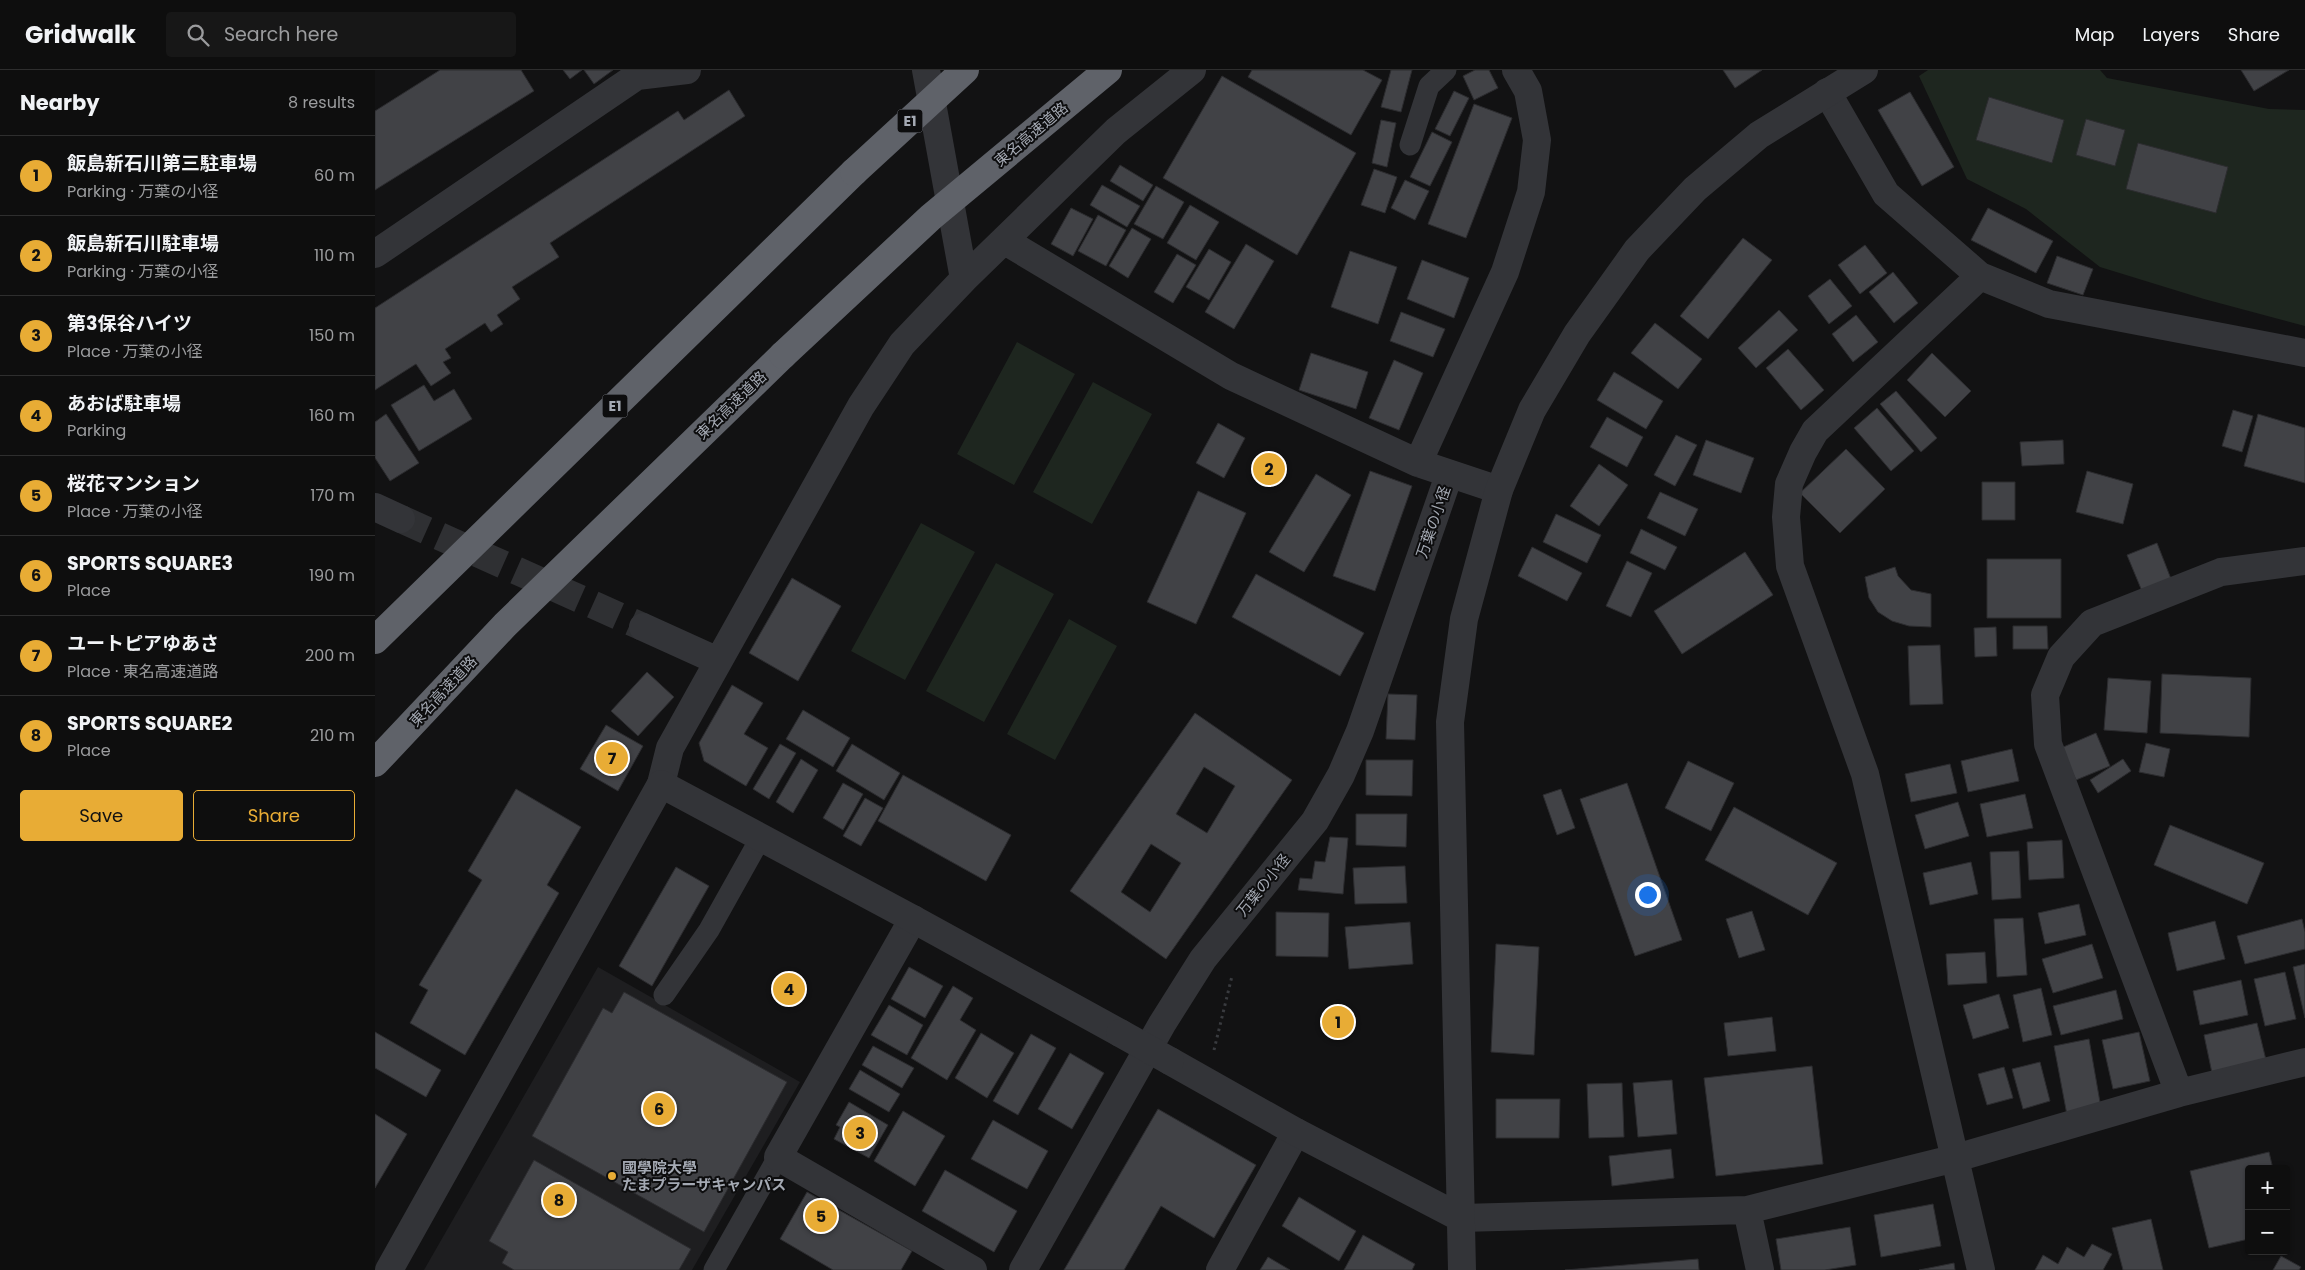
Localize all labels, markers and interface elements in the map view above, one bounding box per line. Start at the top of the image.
search box [166,12,516,57]
text: Gridwalk [25,18,136,51]
icon: search [184,21,212,49]
text: Search here [224,21,338,48]
text: Map [2075,22,2115,47]
text: Layers [2143,22,2200,47]
text: Share [2228,22,2280,47]
text: Nearby [20,88,100,117]
text: 8 results [288,91,355,114]
street label: 東名高速道路 [990,97,1072,171]
road number: E1 [897,110,923,132]
text: 飯島新石川第三駐車場 [67,150,257,177]
text: 1 [33,164,39,187]
text: 60 m [314,164,355,187]
text: Parking · 万葉の小径 [67,180,218,203]
text: 飯島新石川駐車場 [67,230,219,257]
text: 2 [31,244,41,267]
text: 110 m [314,244,355,267]
text: Parking · 万葉の小径 [67,260,218,283]
text: 第3保谷ハイツ [67,310,192,337]
text: 3 [31,324,41,347]
text: 150 m [309,324,355,347]
text: Place · 万葉の小径 [67,340,203,363]
street label: 東名高速道路 [691,366,771,444]
text: あおば駐車場 [67,390,181,417]
road number: E1 [603,394,627,418]
text: 4 [31,404,41,427]
text: 160 m [309,404,355,427]
text: Parking [67,419,126,442]
pin: 2 [1253,450,1285,488]
text: 桜花マンション [67,470,200,497]
street label: 万葉の小径 [1411,483,1455,561]
text: 5 [31,484,41,507]
text: 170 m [310,484,355,507]
text: Place · 万葉の小径 [67,500,203,523]
text: SPORTS SQUARE3 [67,550,233,577]
text: 6 [31,564,41,587]
text: 190 m [309,564,355,587]
text: Place [67,579,111,602]
text: ユートピアゆあさ [67,630,219,657]
text: 7 [32,644,40,667]
text: 200 m [305,644,355,667]
street label: 東名高速道路 [405,651,481,731]
text: Place · 東名高速道路 [67,660,219,683]
text: SPORTS SQUARE2 [67,710,232,737]
text: 8 [31,724,41,747]
text: 210 m [310,724,355,747]
text: Place [67,739,111,762]
pin: 7 [596,739,628,777]
button: Save [20,790,183,841]
button: Share [193,790,355,841]
street label: 万葉の小径 [1231,849,1295,921]
your location [1635,882,1661,908]
pin: 4 [773,970,805,1008]
pin: 1 [1322,1003,1354,1041]
pin: 6 [643,1090,675,1128]
pin: 3 [844,1114,876,1152]
place label: 國學院大學 たまプラーザキャンパス [622,1157,786,1195]
map controls [2245,1165,2290,1255]
button: + [2245,1165,2290,1210]
marker: 國學院大學 たまプラーザキャンパス [606,1170,618,1182]
pin: 8 [543,1181,575,1219]
pin: 5 [805,1197,837,1235]
button: − [2245,1210,2290,1255]

